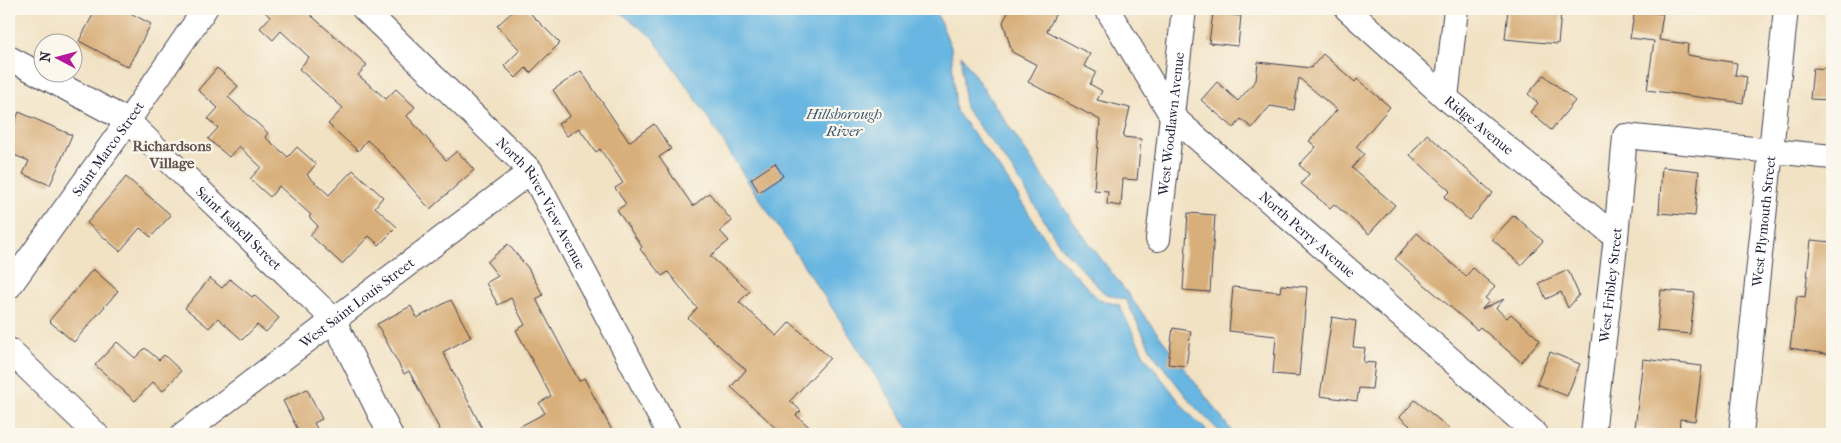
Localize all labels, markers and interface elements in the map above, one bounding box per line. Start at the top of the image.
north arrow [32,32,82,82]
text: N [37,50,55,63]
street label: West Woodlawn Avenue [1155,51,1188,198]
street label: Ridge Avenue [1441,92,1517,159]
street label: Saint Marco Street [69,98,148,200]
water label: Hillsborough River [805,105,882,140]
street label: North River View Avenue [492,134,589,272]
district label: Richardsons Village [133,137,212,172]
street label: West Plymouth Street [1749,155,1779,289]
street label: Saint Isabell Street [192,183,285,274]
street label: North Perry Avenue [1256,188,1359,281]
street label: West Fribley Street [1596,227,1626,344]
street label: West Saint Louis Street [296,254,418,352]

